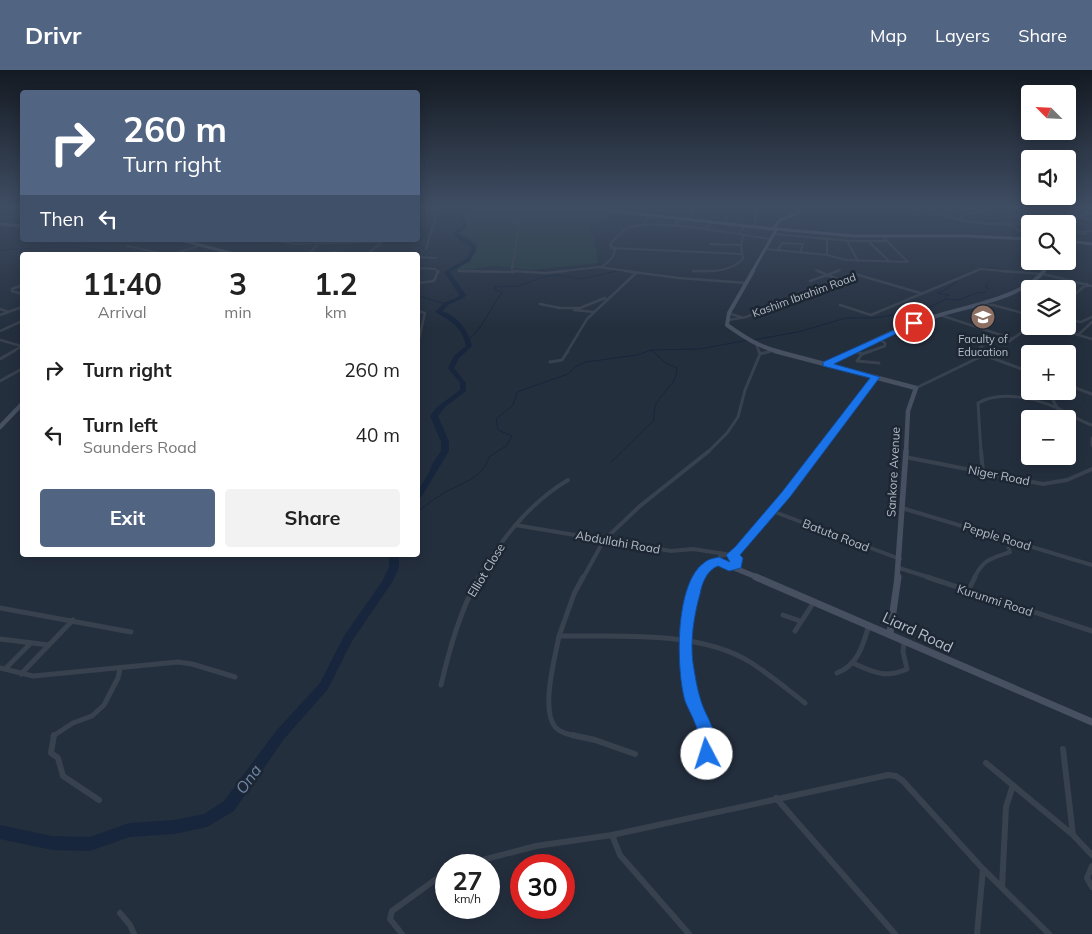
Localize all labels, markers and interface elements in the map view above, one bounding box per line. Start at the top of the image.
text: Drivr [25,20,81,50]
text: Map [870,24,907,47]
text: Layers [935,24,990,47]
text: Share [1018,24,1067,47]
north arrow [1021,85,1076,140]
map controls [1021,85,1076,465]
text: 260 m [123,107,227,151]
icon: right [40,110,105,175]
text: Turn right [123,150,221,178]
button: sound [1021,150,1076,205]
icon: left [94,205,122,233]
text: Then [40,207,84,231]
button: search [1021,215,1076,270]
text: 11:40 [82,265,162,303]
text: 3 [229,265,247,303]
text: 1.2 [314,265,358,303]
street label: Kashim Ibrahim Road [750,270,858,320]
button: layers [1021,280,1076,335]
text: Arrival [98,302,147,322]
text: min [224,302,252,322]
text: km [325,302,347,322]
pin [893,302,935,344]
school or university icon: Faculty of Education [970,304,996,330]
icon: arrive [900,309,928,337]
place label: Faculty of Education [958,332,1008,359]
button: + [1021,345,1076,400]
icon: right [40,356,68,384]
text: Turn right [83,358,172,382]
text: 260 m [344,358,400,382]
button: − [1021,410,1076,465]
text: Turn left [83,413,158,437]
icon: left [40,421,68,449]
text: 40 m [356,423,400,447]
street label: Sankore Avenue [883,427,903,517]
text: Saunders Road [83,437,197,457]
street label: Niger Road [967,462,1031,488]
button: Exit [40,489,215,547]
button: Share [225,489,400,547]
street label: Batuta Road [800,515,872,555]
street label: Pepple Road [961,519,1033,553]
street label: Abdullahi Road [575,527,661,557]
street label: Elliot Close [464,540,508,600]
street label: Kurunmi Road [955,581,1035,619]
street label: Liard Road [880,607,956,657]
position arrow [680,727,732,779]
water label: Ona [231,760,266,798]
speed limit sign: 30 [510,854,575,919]
text: 27 [452,865,483,896]
text: km/h [454,891,481,906]

